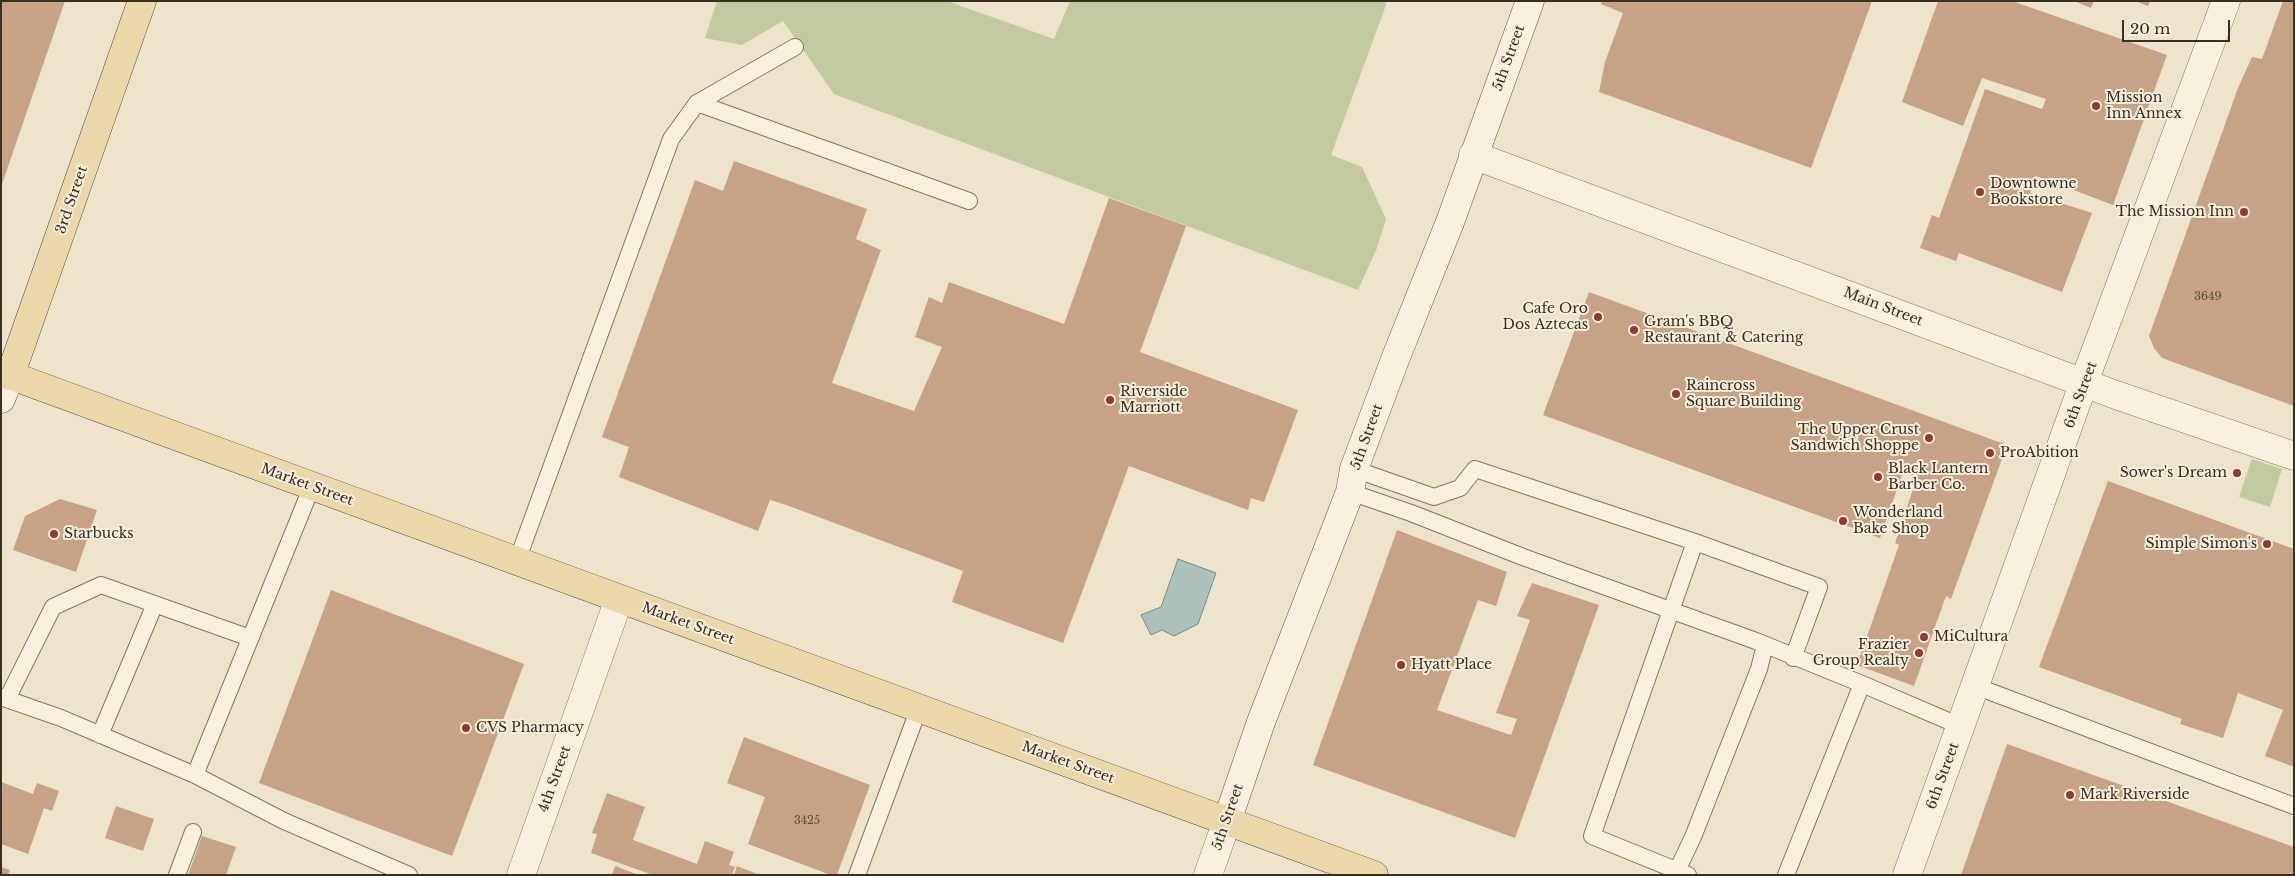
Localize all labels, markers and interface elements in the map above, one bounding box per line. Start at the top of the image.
scale bar [2125,10,2232,42]
text: 20 m [2130,19,2170,38]
street label: 5th Street [1489,23,1529,93]
place label: Mission Inn Annex [2106,90,2182,122]
marker: Mission Inn Annex [2090,100,2102,112]
street label: 3rd Street [53,164,91,236]
place label: Downtowne Bookstore [1990,176,2077,208]
marker: Downtowne Bookstore [1974,186,1986,198]
place label: The Mission Inn [2116,204,2234,220]
marker: The Mission Inn [2238,206,2250,218]
street label: Main Street [1841,284,1925,330]
house number: 3649 [2194,290,2222,304]
place label: Cafe Oro Dos Aztecas [1503,301,1588,334]
marker: Cafe Oro Dos Aztecas [1592,311,1604,323]
place label: Gram's BBQ Restaurant & Catering [1644,314,1803,347]
marker: Gram's BBQ Restaurant & Catering [1628,324,1640,336]
street label: 6th Street [2061,359,2101,431]
place label: Raincross Square Building [1686,378,1801,411]
place label: Riverside Marriott [1120,384,1187,417]
marker: Raincross Square Building [1670,388,1682,400]
marker: Riverside Marriott [1104,394,1116,406]
street label: 5th Street [1347,402,1387,472]
place label: The Upper Crust Sandwich Shoppe [1790,422,1919,454]
marker: The Upper Crust Sandwich Shoppe [1923,432,1935,444]
place label: ProAbition [2000,445,2079,461]
marker: ProAbition [1984,447,1996,459]
street label: Market Street [258,460,356,510]
place label: Black Lantern Barber Co. [1888,461,1988,494]
place label: Sower's Dream [2120,465,2227,481]
marker: Sower's Dream [2231,467,2243,479]
marker: Black Lantern Barber Co. [1872,471,1884,483]
place label: Wonderland Bake Shop [1853,505,1943,538]
marker: Wonderland Bake Shop [1837,515,1849,527]
place label: Starbucks [64,526,134,542]
marker: Starbucks [48,528,60,540]
place label: Simple Simon's [2146,536,2257,552]
marker: Simple Simon's [2261,538,2273,550]
street label: Market Street [639,599,737,649]
place label: MiCultura [1934,629,2008,645]
marker: MiCultura [1918,631,1930,643]
place label: Frazier Group Realty [1813,637,1909,670]
marker: Frazier Group Realty [1913,647,1925,659]
place label: Hyatt Place [1411,657,1492,673]
marker: Hyatt Place [1395,659,1407,671]
place label: CVS Pharmacy [476,720,584,736]
marker: CVS Pharmacy [460,722,472,734]
street label: Market Street [1019,738,1117,788]
street label: 6th Street [1923,740,1963,812]
street label: 4th Street [535,744,575,814]
street label: 5th Street [1209,782,1247,852]
place label: Mark Riverside [2080,787,2190,803]
marker: Mark Riverside [2064,789,2076,801]
house number: 3425 [794,814,820,828]

